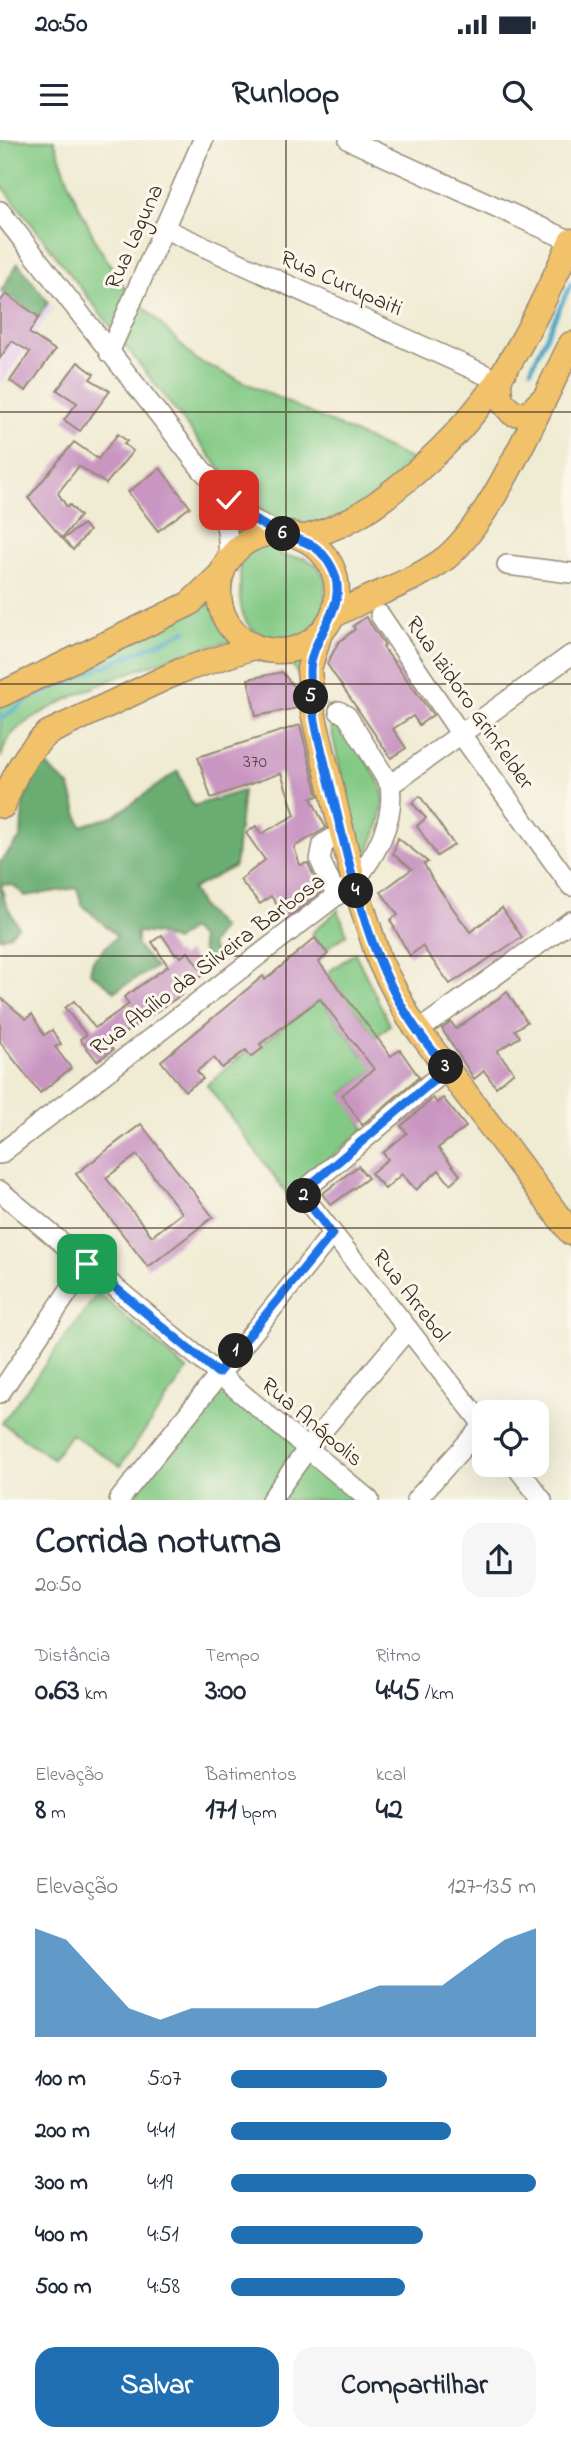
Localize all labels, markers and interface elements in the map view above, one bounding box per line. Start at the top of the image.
text: 20:50 [35,6,87,44]
text: Runloop [232,71,339,118]
icon: menu [35,76,73,114]
icon: search [498,76,536,114]
street label: Rua Laguna [97,179,174,295]
street label: Rua Curupaiti [274,243,407,326]
pin [199,470,259,530]
icon: check [210,481,248,519]
pin: 6 [266,516,300,552]
text: 6 [278,520,287,547]
street label: Rua Izidoro Grinfelder [397,610,542,798]
pin: 5 [294,680,328,714]
text: 5 [305,683,316,710]
house number: 370 [243,749,267,776]
street label: Rua Abílio da Silveira Barbosa [84,866,333,1064]
pin: 4 [338,874,374,908]
text: 4 [352,877,359,904]
pin: 3 [428,1049,464,1084]
text: 3 [442,1053,449,1080]
pin: 2 [286,1178,322,1214]
text: 2 [299,1182,308,1209]
pin [57,1234,117,1294]
street label: Rua Arrebol [363,1243,457,1350]
icon: arrive [68,1245,106,1283]
pin: 1 [218,1334,254,1368]
text: 1 [232,1337,239,1364]
street label: Rua Anápolis [253,1370,370,1476]
map controls [472,1400,549,1477]
button: locate [472,1400,549,1477]
text: Corrida noturna [35,1515,281,1571]
button: share [462,1523,536,1597]
text: 20:50 [35,1569,81,1602]
text: Distância [35,1643,110,1670]
text: Tempo [205,1643,260,1670]
text: Ritmo [376,1643,421,1670]
text: 0.63 [35,1670,80,1714]
text: 3:00 [205,1670,246,1714]
text: 4:45 [376,1670,420,1714]
text: km [80,1681,108,1708]
text: /km [420,1681,454,1708]
text: Elevação [35,1762,104,1789]
text: Batimentos [205,1762,297,1789]
text: kcal [376,1762,406,1789]
text: 8 [35,1789,46,1833]
text: 171 [205,1789,237,1833]
text: 42 [376,1789,403,1833]
text: m [46,1800,66,1827]
text: bpm [237,1800,277,1827]
text: Elevação [35,1871,118,1904]
text: 127–135 m [448,1871,536,1904]
text: 100 m [35,2063,86,2096]
text: 5:07 [147,2063,182,2096]
text: 200 m [35,2115,90,2148]
text: 4:41 [147,2115,175,2148]
text: 300 m [35,2167,88,2200]
text: 4:19 [147,2167,173,2200]
text: 400 m [35,2219,88,2252]
text: 4:51 [147,2219,179,2252]
text: 500 m [35,2271,92,2304]
text: 4:58 [147,2271,180,2304]
button: Salvar [35,2347,279,2427]
button: Compartilhar [293,2347,536,2427]

